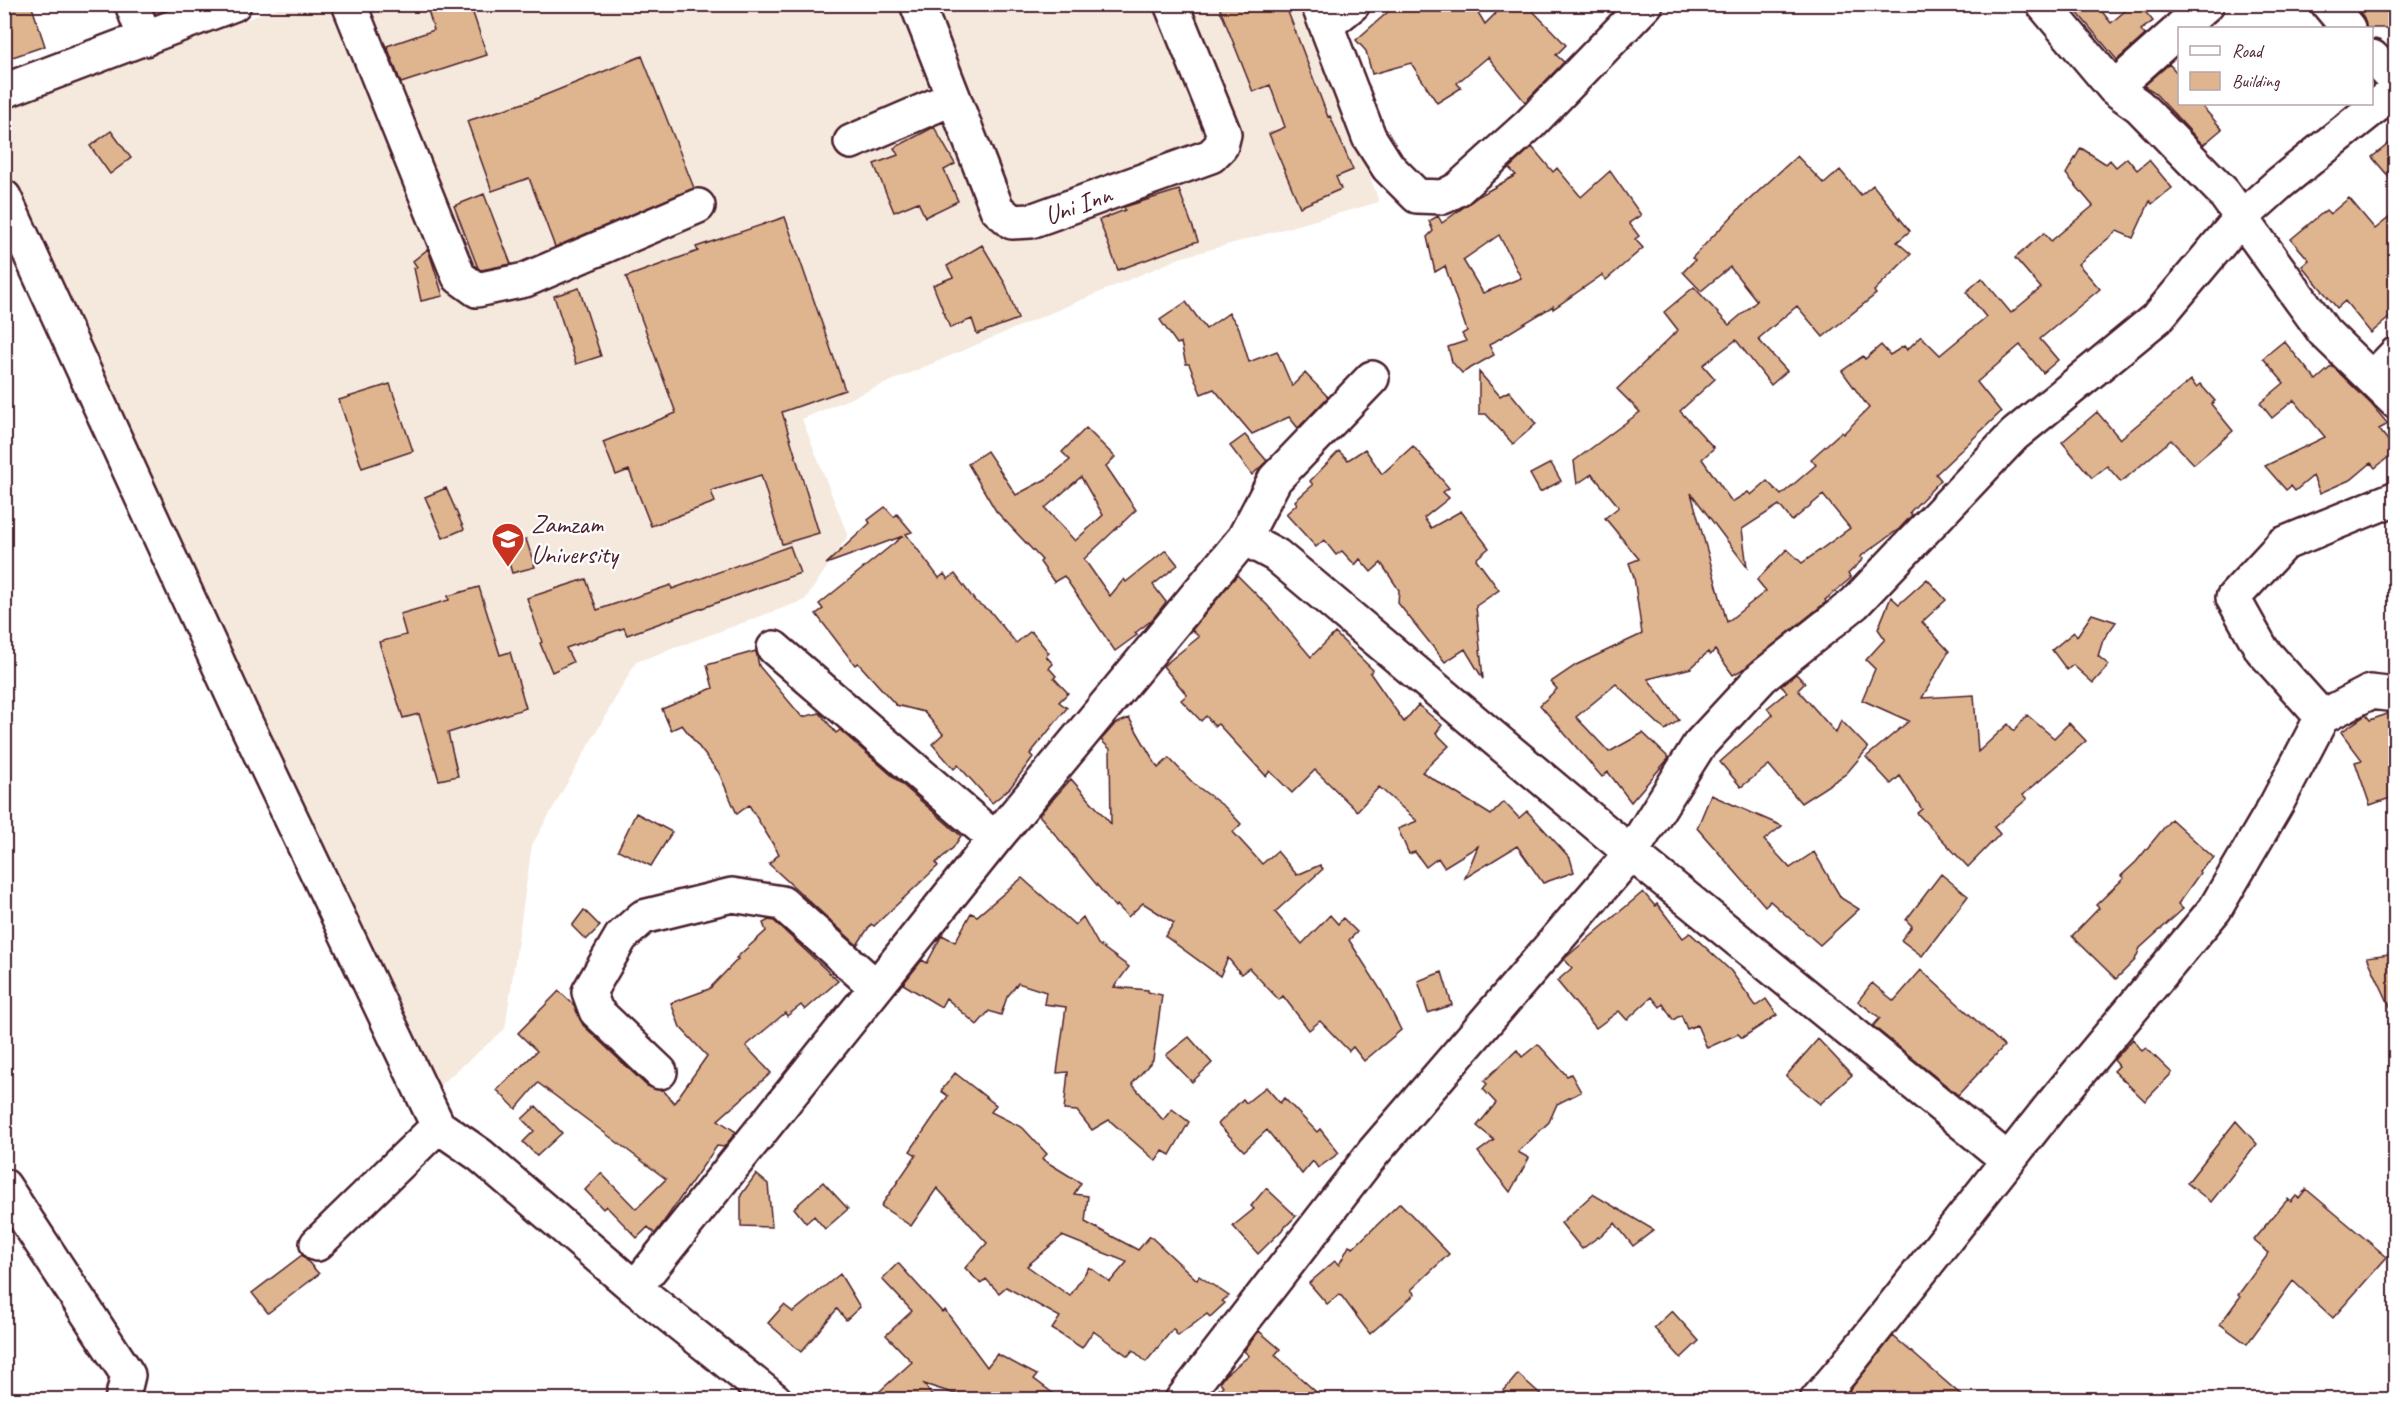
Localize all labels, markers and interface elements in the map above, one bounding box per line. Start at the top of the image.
legend [2178,27,2373,105]
text: Road [2232,40,2265,62]
text: Building [2232,70,2281,92]
street label: Uni Inn [1040,177,1117,232]
place label: Zamzam University [531,508,620,571]
school or university icon: Zamzam University [490,521,526,568]

